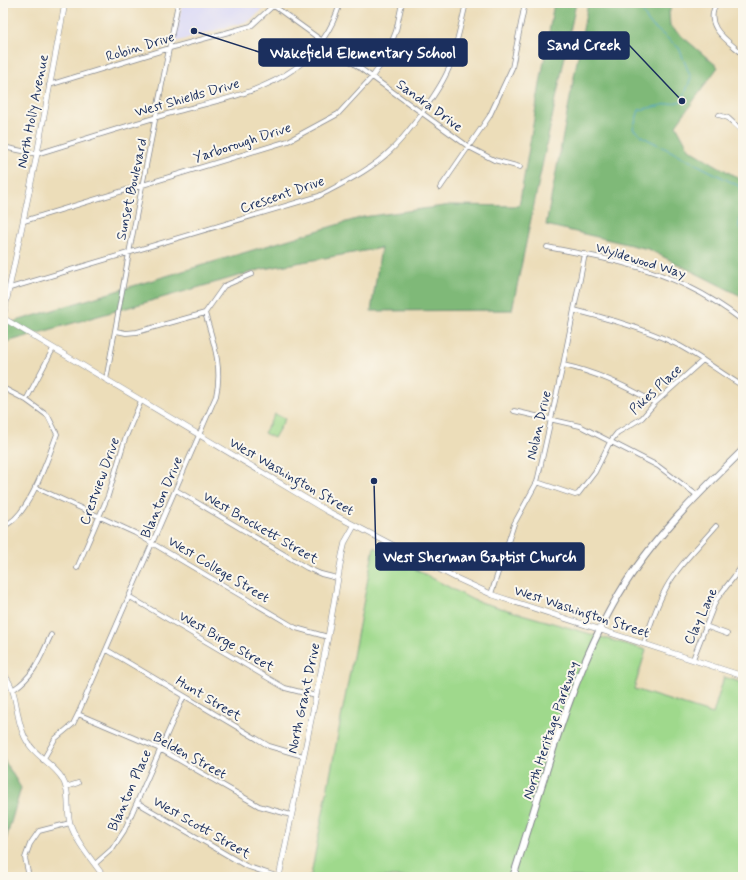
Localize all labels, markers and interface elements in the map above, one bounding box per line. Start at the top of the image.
street label: Robin Drive [104,28,177,66]
callout: Sand Creek [539,32,629,59]
text: Sand Creek [547,36,621,56]
callout: Wakefield Elementary School [259,39,467,66]
text: Wakefield Elementary School [269,43,456,64]
street label: North Holly Avenue [13,53,53,170]
street label: West Shields Drive [133,74,242,122]
street label: Sandra Drive [392,76,466,136]
street label: Yarborough Drive [191,119,294,167]
street label: Sunset Boulevard [112,137,152,242]
street label: Crescent Drive [238,172,327,218]
street label: Wyldewood Way [593,239,688,283]
street label: Pikes Place [626,361,686,419]
street label: Nolan Drive [522,389,556,462]
street label: West Washington Street [225,434,357,522]
street label: Crestview Drive [76,435,124,528]
street label: Blanton Drive [137,454,187,541]
street label: West Brockett Street [199,487,322,569]
street label: West College Street [164,532,273,607]
callout: West Sherman Baptist Church [376,543,584,570]
text: West Sherman Baptist Church [382,548,577,568]
street label: West Washington Street [511,582,652,644]
street label: Clay Lane [680,585,722,648]
street label: West Birge Street [175,607,278,678]
street label: North Grant Drive [283,641,324,755]
street label: North Heritage Parkway [519,659,583,802]
street label: Hunt Street [172,672,245,726]
street label: Belden Street [149,728,230,784]
street label: Blanton Place [104,747,156,834]
street label: West Scott Street [149,793,254,864]

